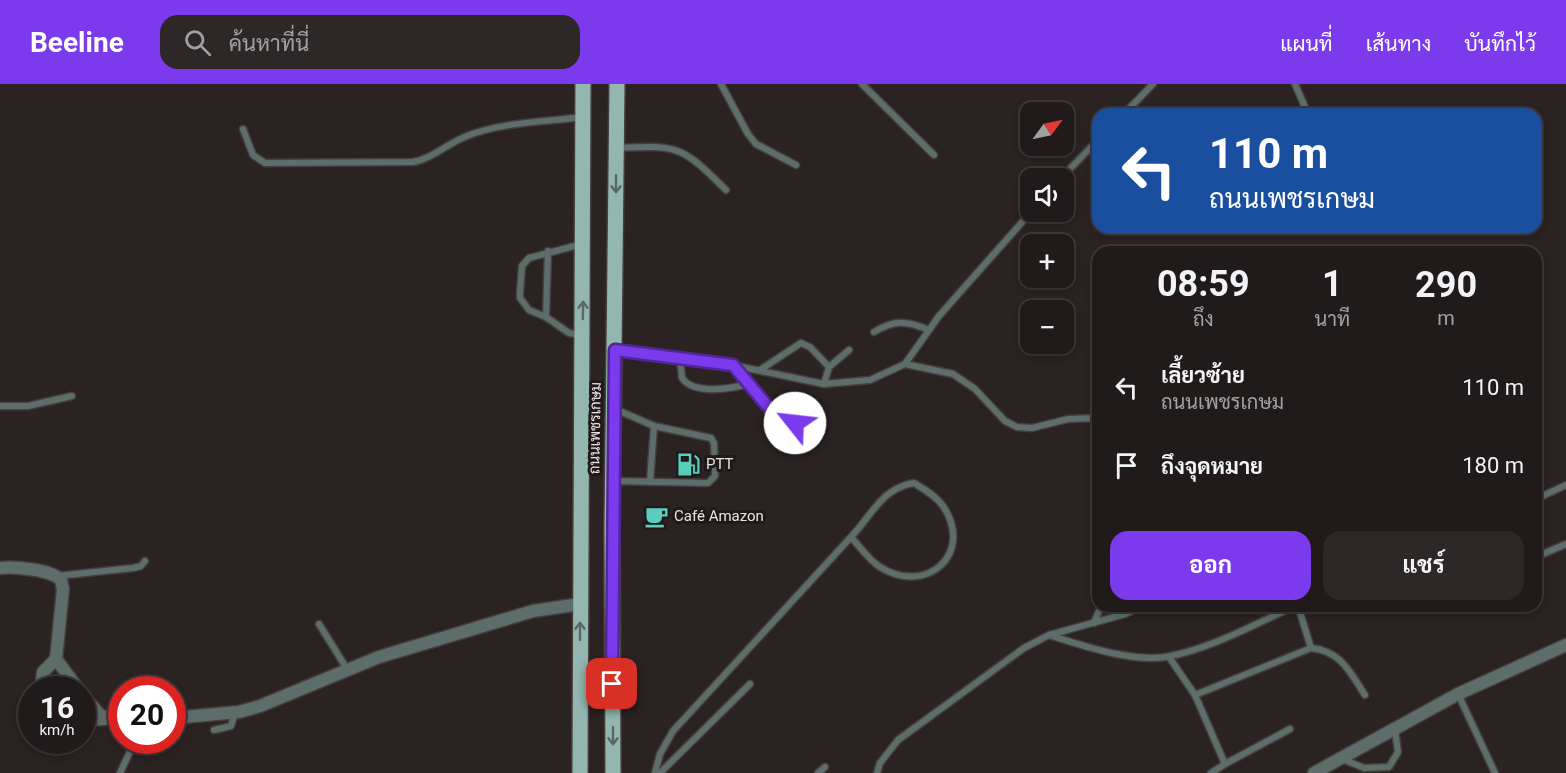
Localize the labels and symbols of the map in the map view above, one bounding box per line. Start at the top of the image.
north arrow [1020,102,1074,156]
one-way arrow [610,174,622,194]
one-way arrow [577,300,588,320]
street label: ถนนเพชรเกษม [585,382,605,474]
position arrow [763,391,827,455]
fuel station icon: PTT [675,451,701,477]
place label: PTT [706,455,734,473]
cafe icon: Café Amazon [643,503,669,529]
place label: Café Amazon [674,507,764,525]
one-way arrow [574,621,586,641]
pin [586,658,637,709]
speed limit sign: 20 [108,676,186,754]
one-way arrow [607,726,619,746]

